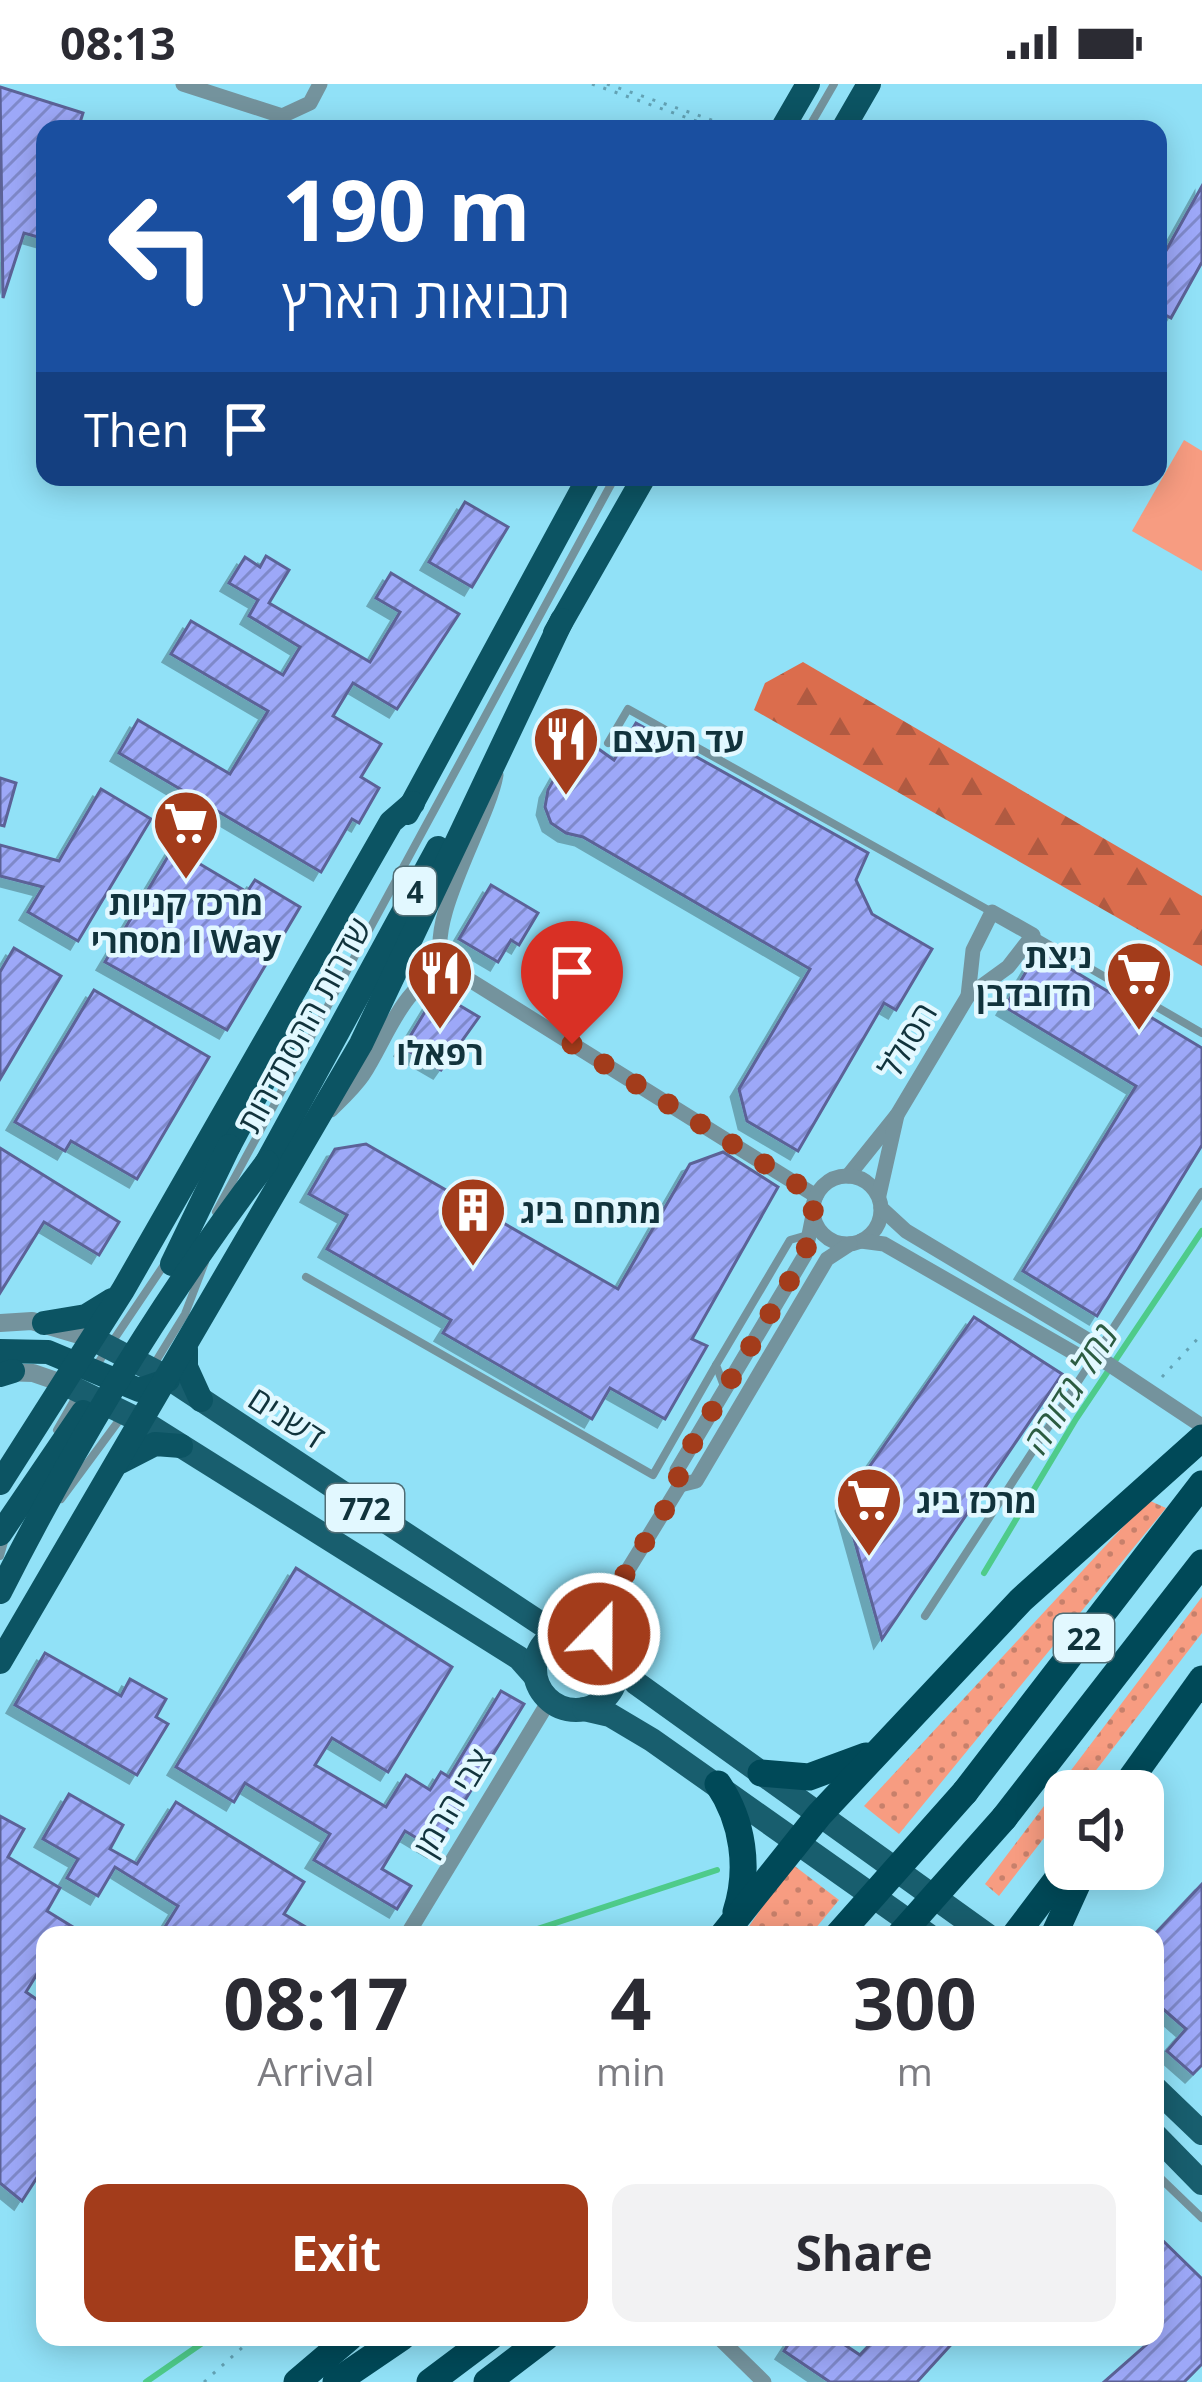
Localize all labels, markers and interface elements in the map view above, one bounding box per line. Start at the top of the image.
text: 08:13 [60,12,176,73]
text: 190 m [282,151,530,266]
icon: left [84,168,240,324]
text: תבואות הארץ [282,260,571,334]
icon: arrive [213,396,279,462]
text: Then [84,399,189,460]
restaurant icon: עד העצם [531,704,601,798]
place label: עד העצם [612,717,744,762]
supermarket icon: מרכז קניות מסחרי I Way [151,788,221,882]
road number: 4 [394,867,436,915]
place label: מרכז קניות מסחרי I Way [91,880,281,963]
street label: שדרות ההסתדרות [226,910,382,1140]
pin [521,921,623,1044]
place label: ניצת הדובדבן [976,933,1092,1016]
restaurant icon: רפאלו [405,938,475,1032]
icon: arrive [539,939,605,1005]
supermarket icon: ניצת הדובדבן [1104,939,1174,1033]
street label: הסולל [867,994,947,1086]
place label: רפאלו [396,1030,484,1075]
building icon: מתחם ביג [438,1175,508,1269]
place label: מתחם ביג [520,1188,662,1233]
water label: נחל גדורה [1011,1314,1129,1462]
street label: דשנים [240,1376,334,1458]
supermarket icon: מרכז ביג [834,1465,904,1559]
place label: מרכז ביג [916,1478,1037,1523]
road number: 772 [326,1484,404,1532]
position arrow [536,1571,662,1697]
road number: 22 [1054,1614,1114,1662]
street label: צבי הרמן [402,1740,502,1864]
map controls [1044,1770,1164,1890]
button: sound [1044,1770,1164,1890]
text: 08:17 [223,1953,409,2051]
text: 4 [610,1953,651,2051]
text: 300 [853,1953,977,2051]
text: Arrival [257,2044,375,2097]
text: min [596,2044,666,2097]
text: m [897,2044,933,2097]
button: Exit [84,2184,588,2322]
button: Share [612,2184,1116,2322]

